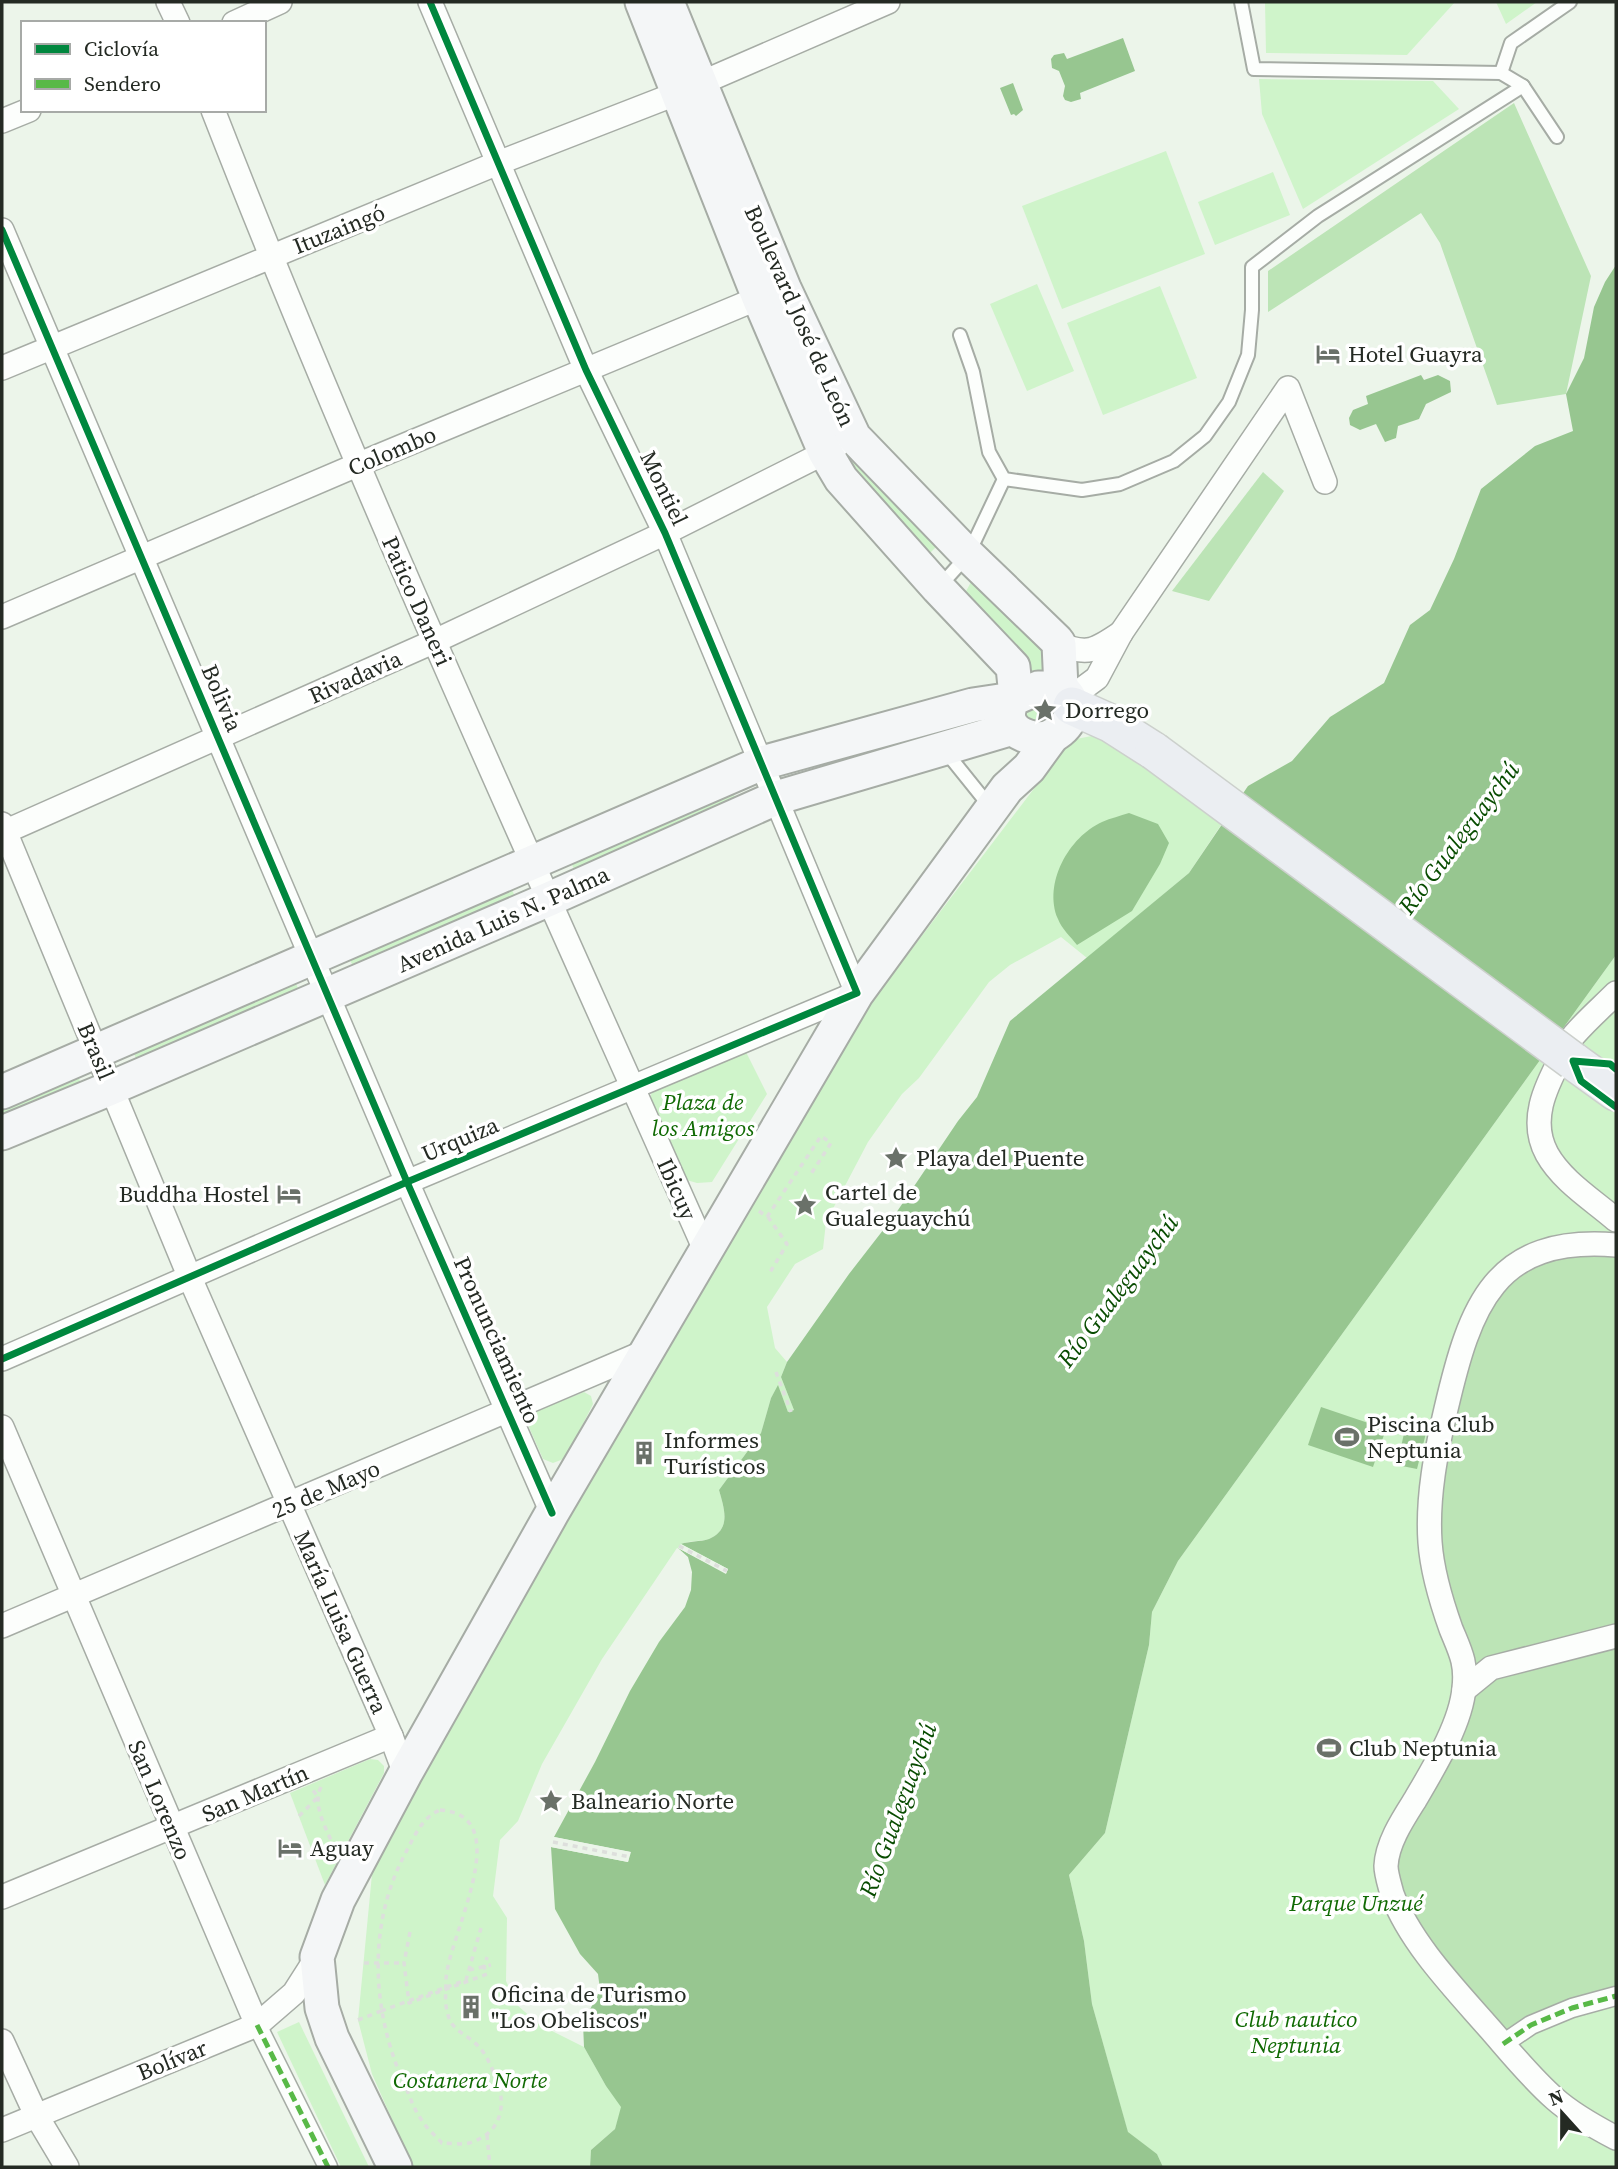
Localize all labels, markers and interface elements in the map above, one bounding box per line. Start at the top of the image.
legend [21,21,266,112]
text: Ciclovía [84,34,159,63]
text: Sendero [84,69,161,98]
street label: Ituzaingó [288,196,390,262]
street label: Boulevard José de León [737,200,863,432]
place label: Hotel Guayra [1348,338,1483,370]
hotel icon: Hotel Guayra [1314,340,1342,368]
street label: Colombo [343,418,441,484]
street label: Montiel [632,445,696,531]
street label: Patico Daneri [374,531,460,671]
street label: Rivadavia [303,642,407,712]
street label: Bolivia [194,659,251,737]
place label: Dorrego [1065,694,1149,726]
place icon: Dorrego [1031,696,1059,724]
water label: Río Gualeguaychú [1390,754,1527,922]
street label: Avenida Luis N. Palma [392,858,614,980]
street label: Brasil [70,1017,122,1085]
park label: Plaza de los Amigos [652,1086,755,1144]
street label: Urquiza [417,1108,504,1170]
place label: Playa del Puente [916,1142,1084,1174]
place icon: Playa del Puente [882,1144,910,1172]
street label: Ibicuy [649,1153,705,1225]
place label: Cartel de Gualeguaychú [825,1176,971,1234]
place label: Buddha Hostel [119,1178,269,1210]
hotel icon: Buddha Hostel [275,1180,303,1208]
place icon: Cartel de Gualeguaychú [791,1191,819,1219]
water label: Río Gualeguaychú [1049,1207,1186,1375]
street label: Pronunciamiento [446,1251,548,1429]
place label: Piscina Club Neptunia [1367,1408,1495,1466]
sports icon: Piscina Club Neptunia [1333,1423,1361,1451]
place label: Informes Turísticos [664,1424,766,1482]
building icon: Informes Turísticos [630,1439,658,1467]
street label: 25 de Mayo [267,1452,385,1526]
street label: María Luisa Guerra [286,1525,396,1719]
water label: Río Gualeguaychú [850,1718,944,1903]
place label: Club Neptunia [1349,1732,1497,1764]
sports icon: Club Neptunia [1315,1734,1343,1762]
street label: San Lorenzo [120,1735,200,1865]
street label: San Martín [197,1756,313,1830]
place label: Balneario Norte [571,1785,734,1817]
place icon: Balneario Norte [537,1787,565,1815]
place label: Aguay [310,1832,374,1864]
hotel icon: Aguay [276,1834,304,1862]
park label: Parque Unzué [1288,1887,1424,1919]
place label: Oficina de Turismo "Los Obeliscos" [491,1978,687,2036]
building icon: Oficina de Turismo "Los Obeliscos" [457,1993,485,2021]
park label: Club nautico Neptunia [1235,2003,1357,2061]
street label: Bolívar [132,2031,212,2088]
park label: Costanera Norte [393,2064,548,2096]
north arrow [1527,2078,1597,2148]
text: N [1545,2082,1567,2112]

